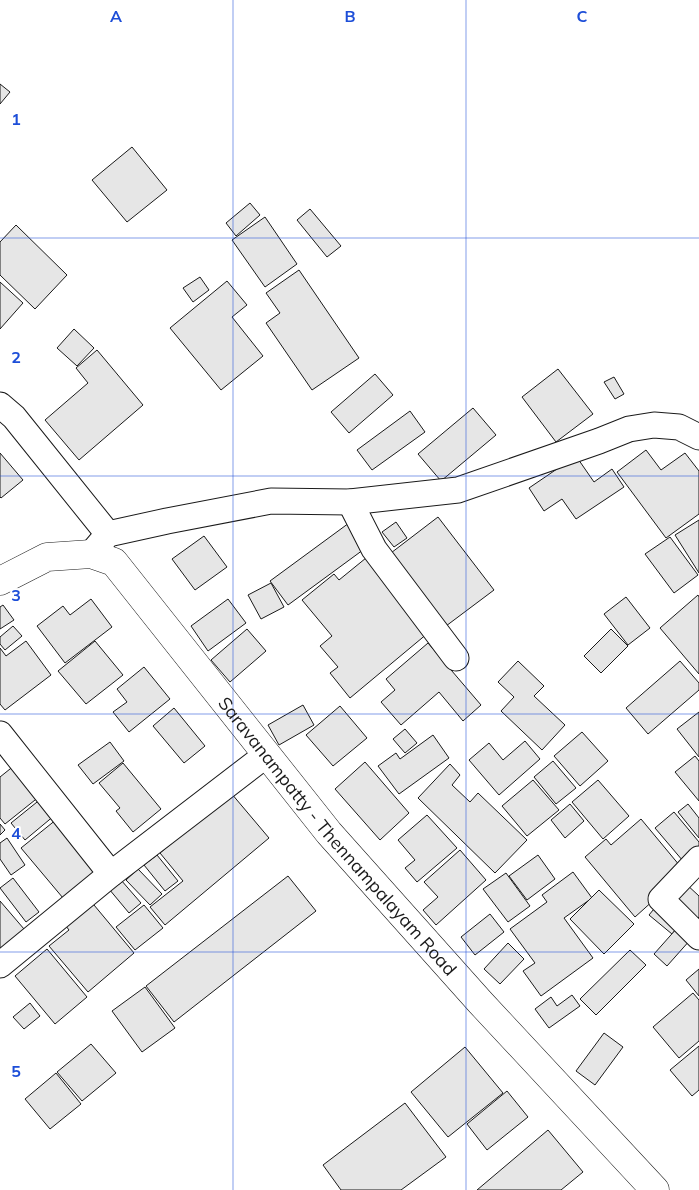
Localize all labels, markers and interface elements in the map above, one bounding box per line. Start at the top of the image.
text: A [110,6,122,26]
text: B [344,6,356,26]
text: C [577,6,588,26]
text: 1 [11,109,21,129]
text: 2 [11,347,21,367]
text: 3 [11,585,21,605]
street label: Saravanampatty - Thennampalayam Road [214,692,462,980]
text: 4 [11,823,21,843]
text: 5 [11,1061,21,1081]

